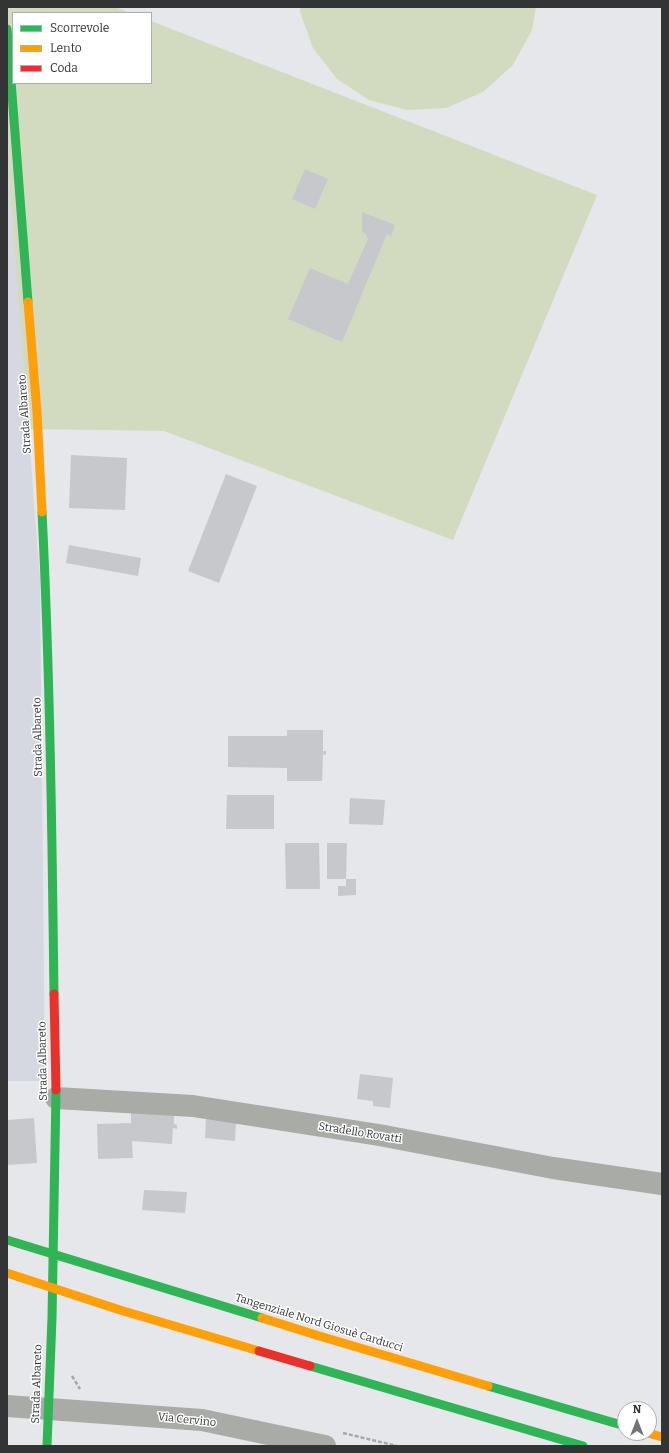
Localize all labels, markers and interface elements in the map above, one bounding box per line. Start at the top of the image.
legend [12,12,152,84]
text: Scorrevole [50,21,109,35]
text: Lento [50,41,82,55]
text: Coda [50,61,78,75]
street label: Strada Albareto [16,374,34,454]
street label: Strada Albareto [31,697,45,777]
street label: Strada Albareto [36,1021,50,1101]
street label: Stradello Rovatti [317,1120,403,1146]
street label: Tangenziale Nord Giosuè Carducci [233,1291,405,1355]
street label: Strada Albareto [29,1344,45,1424]
north arrow [617,1401,657,1441]
text: N [633,1403,641,1416]
street label: Via Cervino [157,1410,217,1430]

